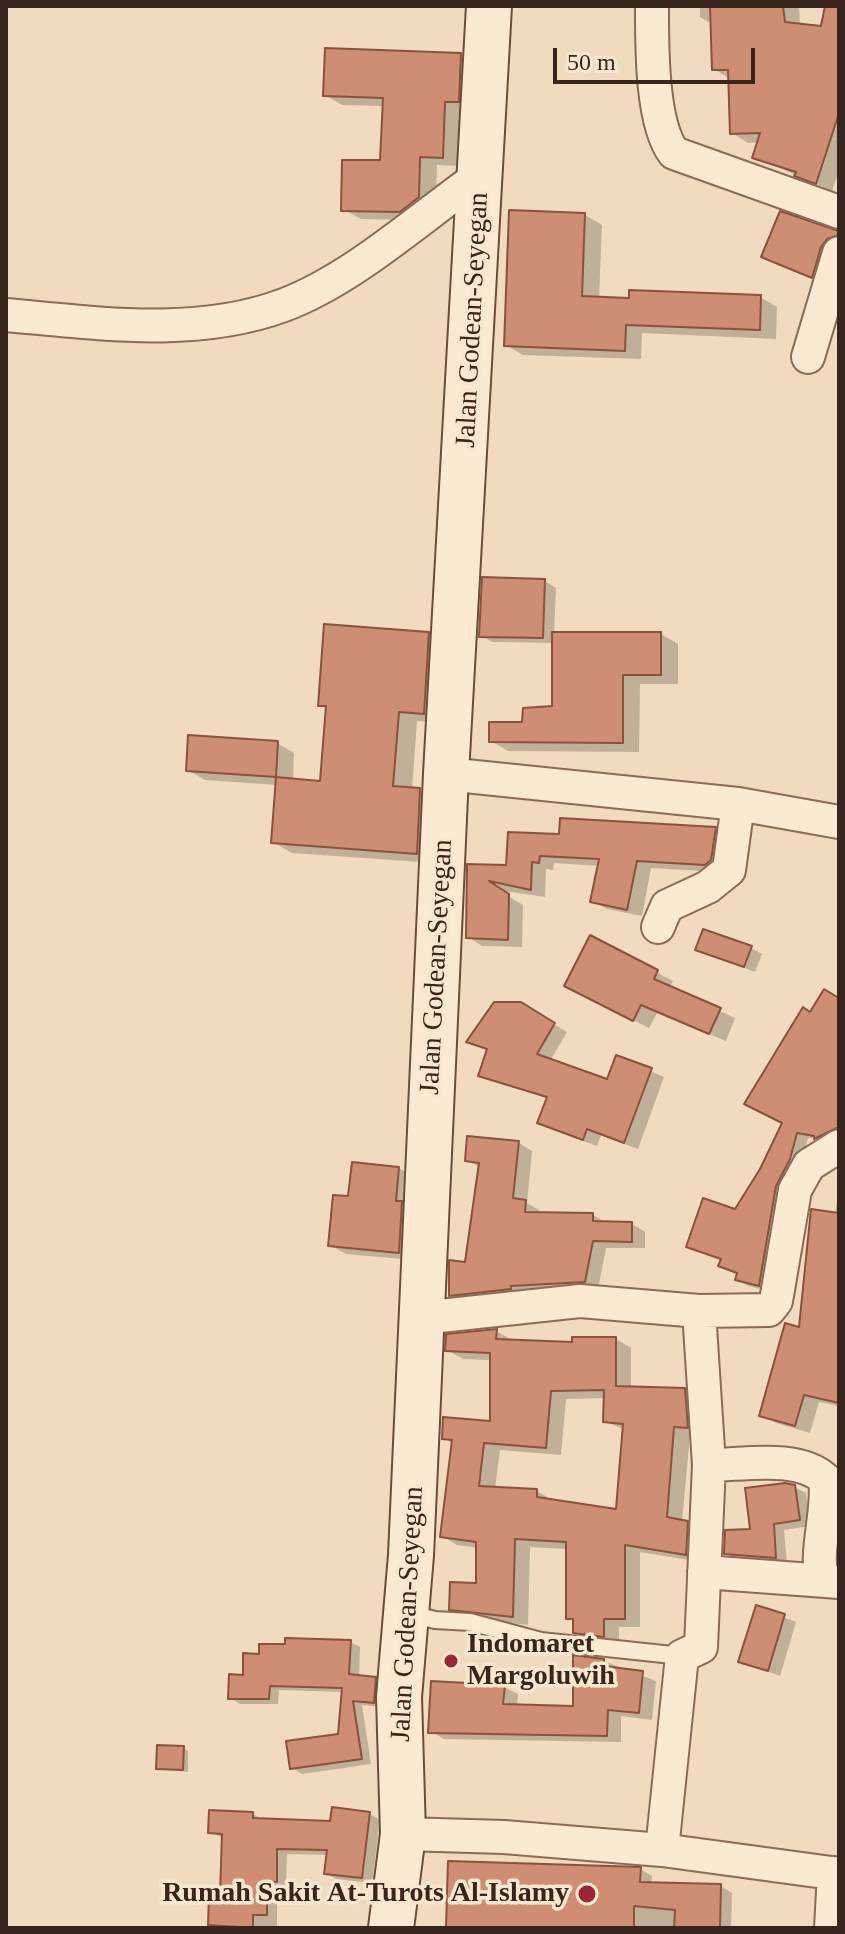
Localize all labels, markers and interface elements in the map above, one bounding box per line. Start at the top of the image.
scale bar [557,32,759,82]
text: 50 m [567,49,616,75]
street label: Jalan Godean-Seyegan [450,191,496,449]
street label: Jalan Godean-Seyegan [414,838,460,1096]
street label: Jalan Godean-Seyegan [385,1485,431,1743]
place label: Indomaret Margoluwih [467,1628,615,1694]
marker: Indomaret Margoluwih [442,1652,460,1670]
place label: Rumah Sakit At-Turots Al-Islamy [162,1877,569,1911]
marker: Rumah Sakit At-Turots Al-Islamy [576,1883,598,1905]

